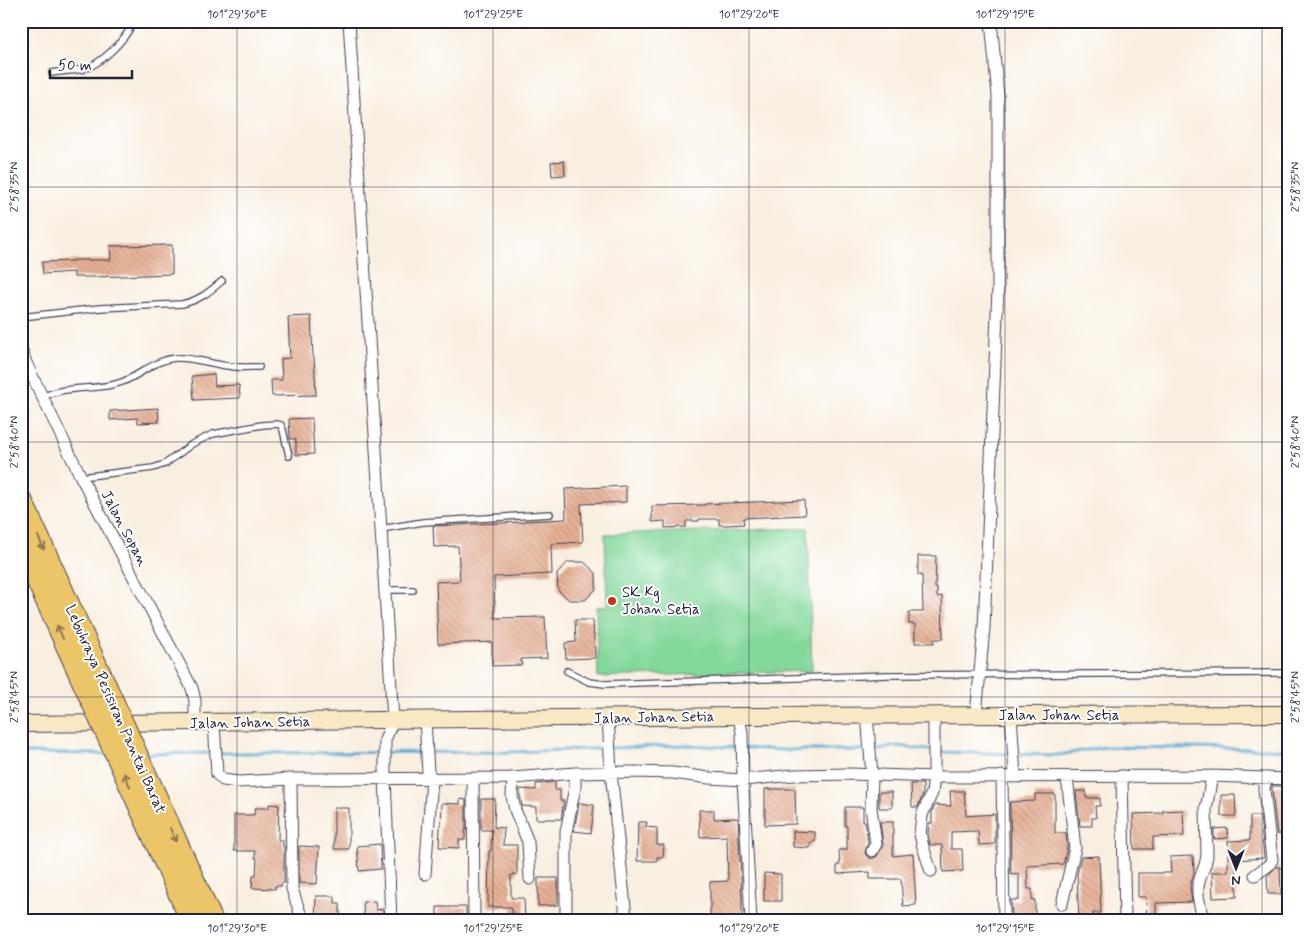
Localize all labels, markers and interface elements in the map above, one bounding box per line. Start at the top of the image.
text: 101°29'30"E [207,7,267,23]
text: 101°29'25"E [463,7,523,23]
text: 101°29'20"E [719,7,779,23]
text: 101°29'15"E [975,7,1035,23]
scale bar [50,48,132,80]
text: 50 m [58,56,92,76]
text: 2°58'35"N [7,162,23,212]
text: 2°58'35"N [1288,162,1304,212]
text: 2°58'40"N [7,416,23,468]
text: 2°58'40"N [1288,416,1304,468]
street label: Jalan Sopan [96,487,153,570]
one-way arrow [37,535,47,550]
place label: SK Kg Johan Setia [622,583,700,620]
marker: SK Kg Johan Setia [606,595,618,607]
street label: Lebuhraya Pesisiran Pantai Barat [60,602,170,817]
one-way arrow [55,625,65,640]
text: 2°58'45"N [7,671,23,723]
text: 2°58'45"N [1288,671,1304,723]
street label: Jalan Johan Setia [999,706,1120,726]
street label: Jalan Johan Setia [593,707,715,729]
street label: Jalan Johan Setia [189,712,311,734]
one-way arrow [122,773,132,788]
one-way arrow [169,827,179,842]
north arrow [1212,844,1262,894]
text: N [1231,871,1241,889]
text: 101°29'30"E [207,921,267,937]
text: 101°29'25"E [463,921,523,937]
text: 101°29'20"E [719,921,779,937]
text: 101°29'15"E [975,921,1035,937]

